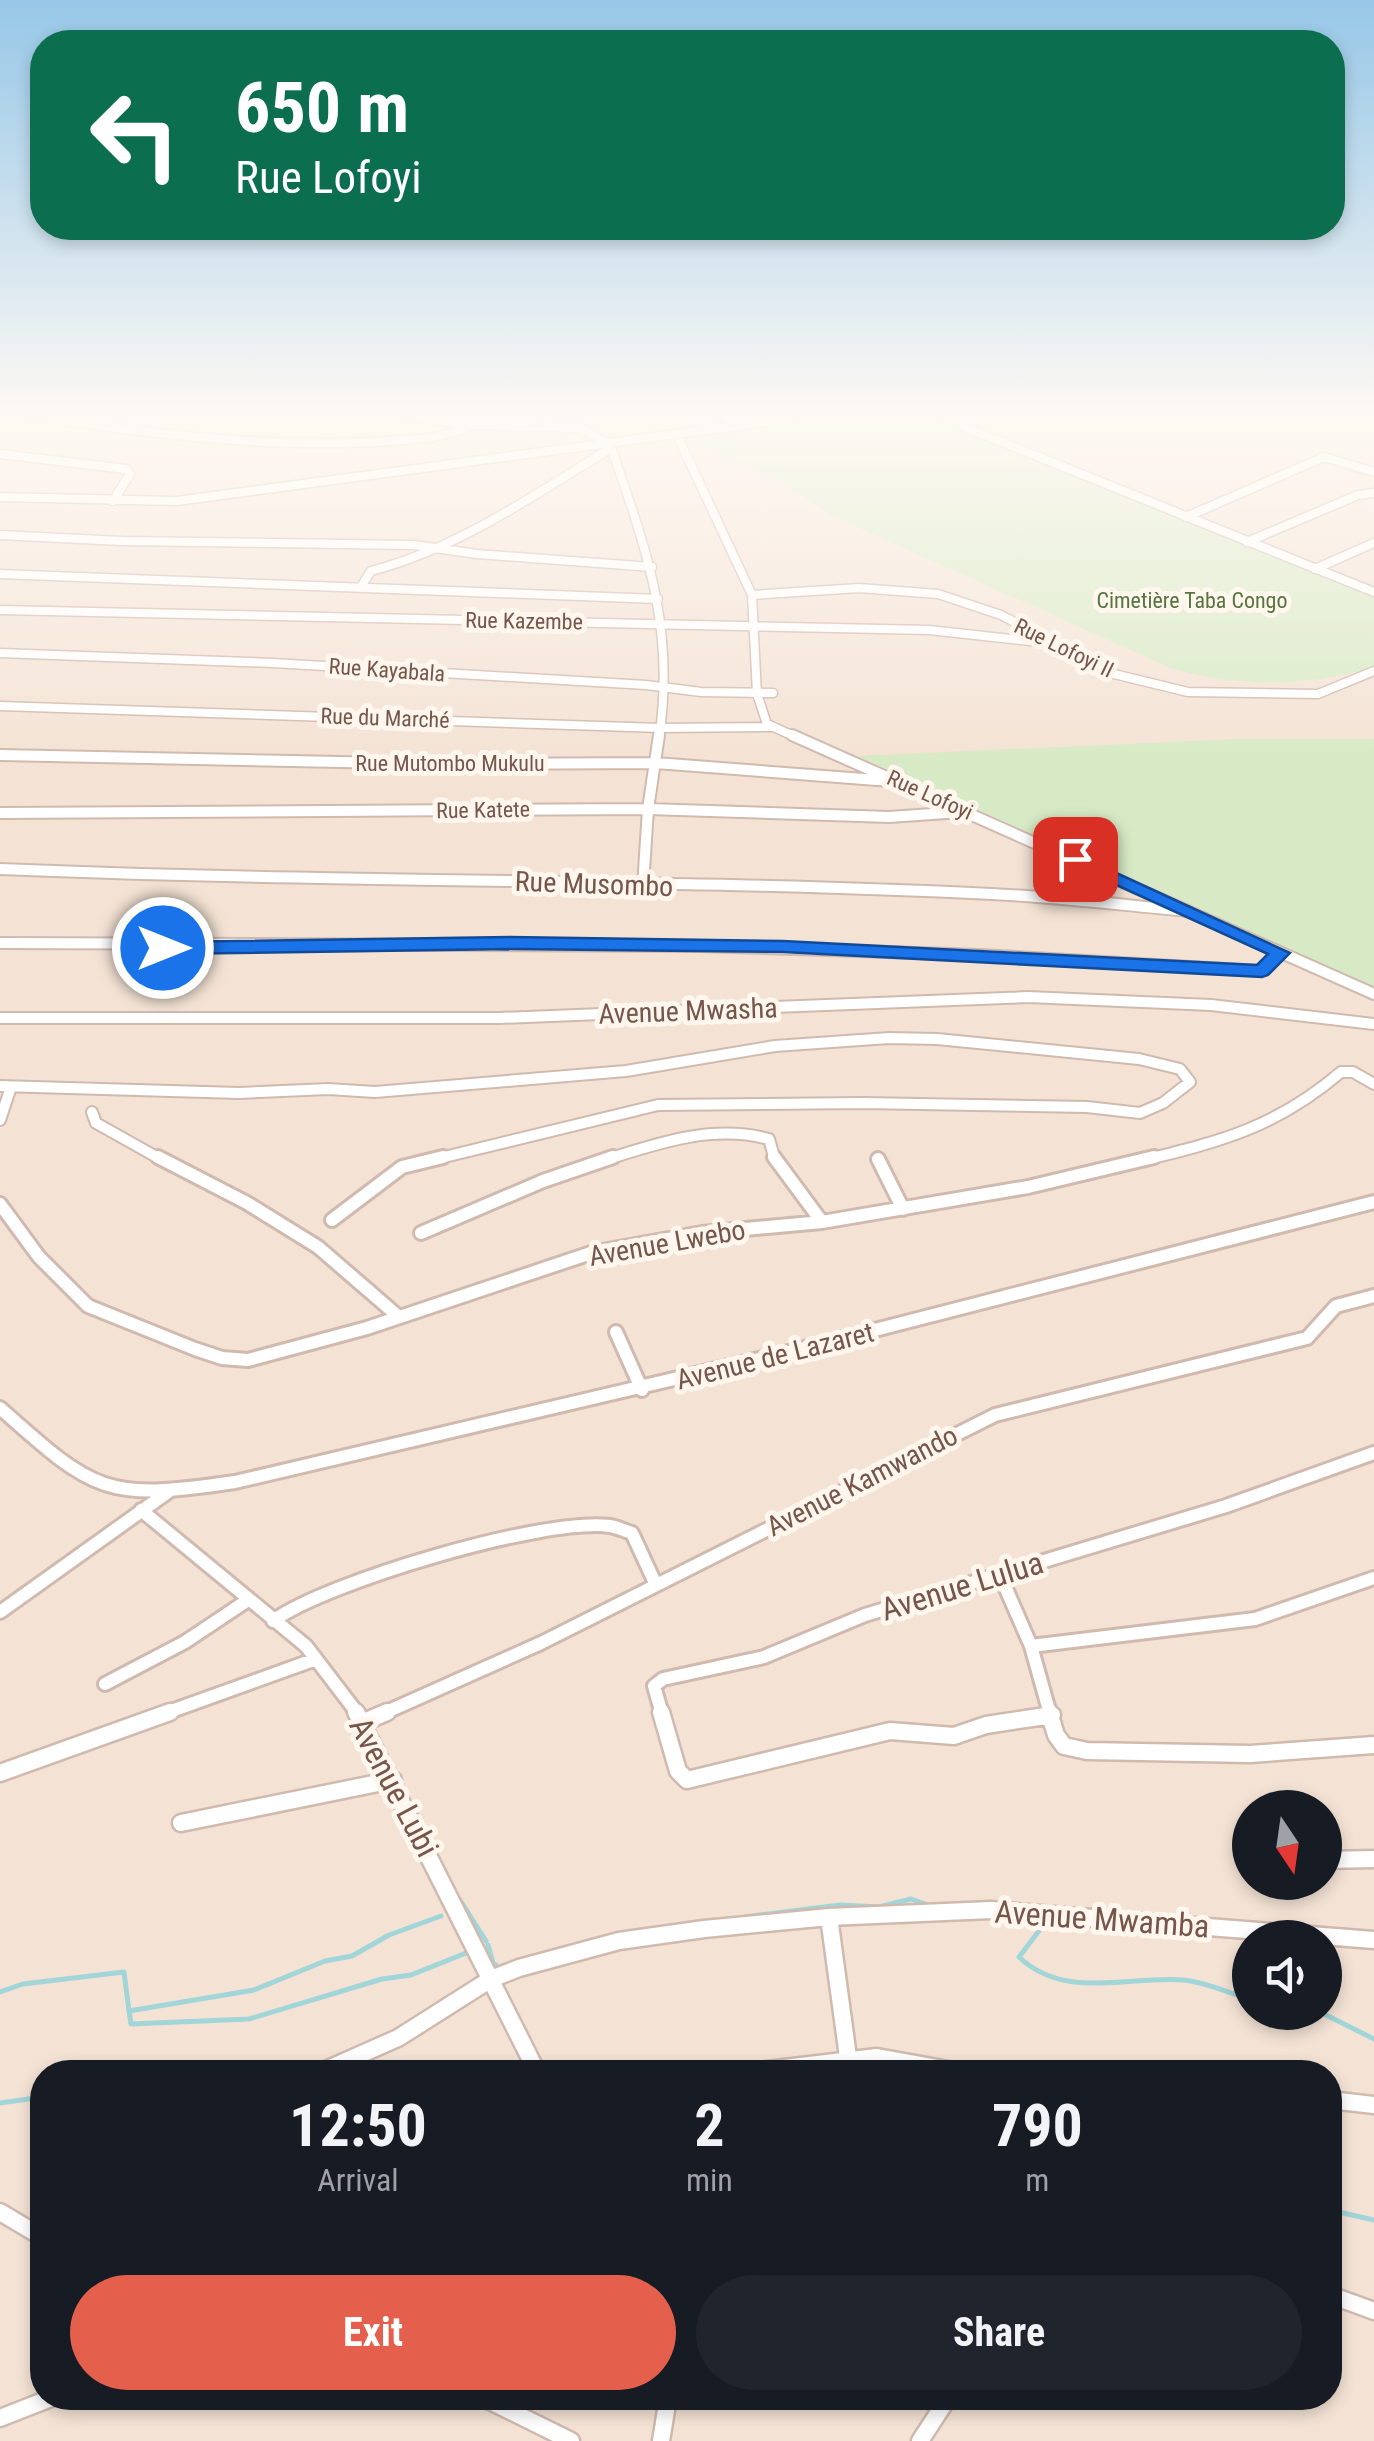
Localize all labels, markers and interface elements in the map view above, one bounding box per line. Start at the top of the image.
text: 650 m [235,67,409,149]
icon: left [70,70,200,200]
text: Rue Lofoyi [235,151,422,204]
park label: Cimetière Taba Congo [1097,588,1287,613]
street label: Rue Kazembe [465,607,583,635]
street label: Rue Lofoyi II [1010,613,1118,683]
street label: Rue Kayabala [328,653,446,687]
street label: Rue du Marché [320,703,450,733]
street label: Rue Mutombo Mukulu [355,751,545,776]
street label: Rue Lofoyi [883,765,977,825]
street label: Rue Katete [436,797,530,823]
pin [1033,817,1118,902]
icon: arrive [1048,832,1103,887]
street label: Rue Musombo [514,865,674,903]
position arrow [111,896,215,1000]
street label: Avenue Mwasha [598,991,778,1031]
street label: Avenue Lwebo [586,1213,748,1273]
street label: Avenue de Lazaret [673,1315,877,1397]
street label: Avenue Kamwando [761,1419,963,1543]
street label: Avenue Lulua [876,1543,1048,1629]
street label: Avenue Lubi [341,1711,447,1863]
north arrow [1232,1790,1342,1900]
map controls [1232,1790,1342,2030]
street label: Avenue Mwamba [993,1893,1211,1945]
button: sound [1232,1920,1342,2030]
text: 12:50 [289,2090,427,2161]
text: 2 [694,2090,725,2161]
text: 790 [992,2090,1083,2161]
text: Arrival [317,2161,399,2199]
text: min [686,2161,733,2199]
text: m [1025,2161,1049,2199]
button: Exit [70,2275,676,2390]
button: Share [696,2275,1302,2390]

